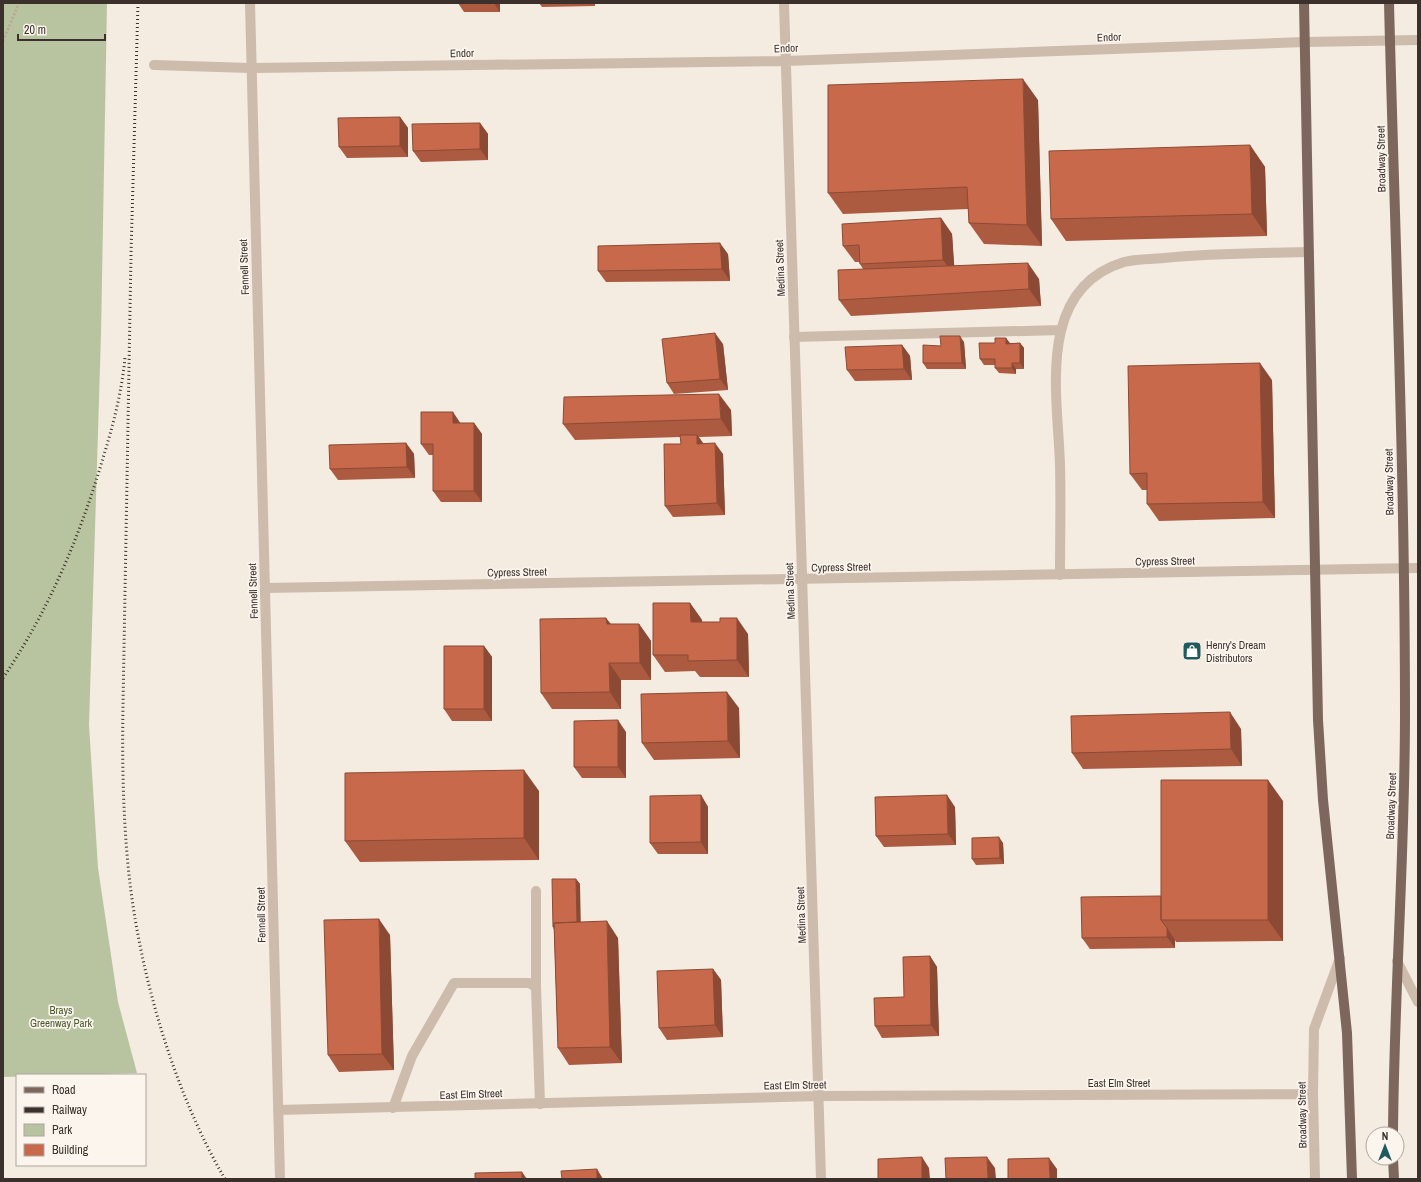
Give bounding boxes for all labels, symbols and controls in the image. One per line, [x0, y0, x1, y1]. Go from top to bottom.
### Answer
scale bar [18, 16, 105, 42]
text: 20 m [24, 22, 46, 38]
street label: Endor [1097, 30, 1121, 44]
street label: Endor [774, 41, 798, 55]
street label: Endor [450, 46, 474, 60]
street label: Broadway Street [1373, 125, 1389, 192]
street label: Fennell Street [236, 238, 252, 295]
street label: Medina Street [772, 239, 788, 297]
street label: Broadway Street [1381, 448, 1397, 515]
street label: Cypress Street [1135, 553, 1195, 569]
street label: Cypress Street [811, 559, 871, 575]
street label: Fennell Street [245, 562, 261, 619]
street label: Medina Street [782, 562, 798, 620]
street label: Cypress Street [487, 564, 547, 580]
place label: Henry's Dream Distributors [1206, 638, 1266, 665]
shop icon: Henry's Dream Distributors [1181, 640, 1203, 662]
street label: Broadway Street [1383, 772, 1399, 840]
street label: Medina Street [793, 886, 809, 944]
street label: Fennell Street [254, 887, 268, 943]
park label: Brays Greenway Park [30, 1003, 93, 1030]
legend [16, 1074, 146, 1166]
street label: East Elm Street [1088, 1076, 1151, 1090]
street label: East Elm Street [764, 1077, 827, 1093]
street label: Broadway Street [1294, 1081, 1310, 1148]
text: Road [52, 1082, 76, 1098]
street label: East Elm Street [439, 1086, 503, 1102]
text: Railway [52, 1102, 87, 1118]
text: Park [52, 1122, 72, 1138]
north arrow [1365, 1126, 1405, 1166]
text: N [1382, 1129, 1388, 1143]
text: Building [52, 1142, 89, 1158]

